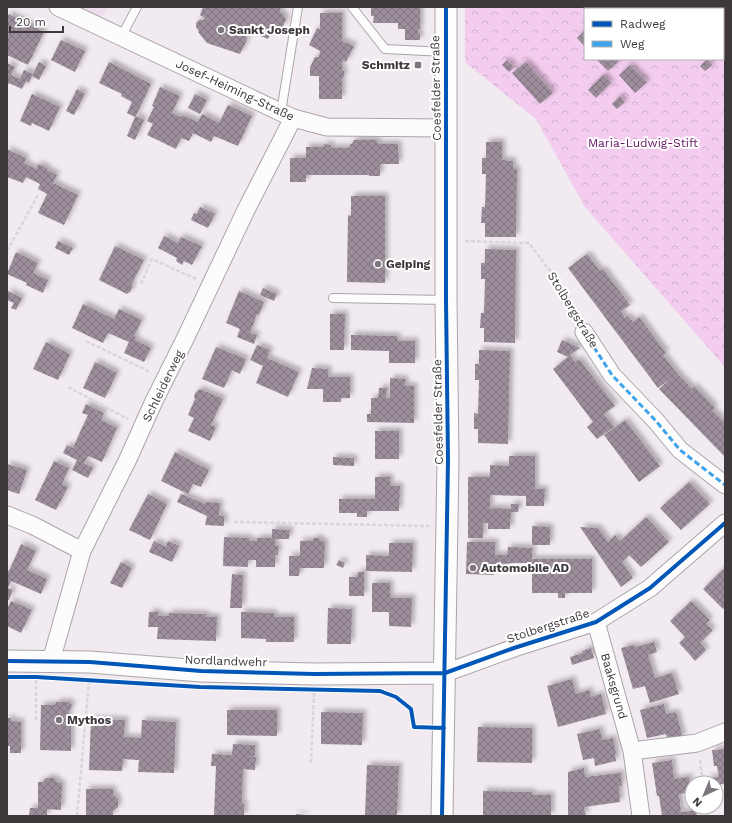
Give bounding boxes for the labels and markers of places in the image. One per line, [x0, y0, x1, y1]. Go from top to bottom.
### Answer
place label: Sankt Joseph [229, 23, 310, 37]
marker: Sankt Joseph [216, 25, 226, 35]
place label: Schmitz [362, 58, 410, 72]
marker: Schmitz [413, 60, 423, 70]
place label: Geiping [386, 257, 431, 271]
marker: Geiping [373, 259, 383, 269]
place label: Automobile AD [481, 561, 570, 575]
marker: Automobile AD [468, 563, 478, 573]
place label: Mythos [67, 713, 112, 727]
marker: Mythos [54, 715, 64, 725]

